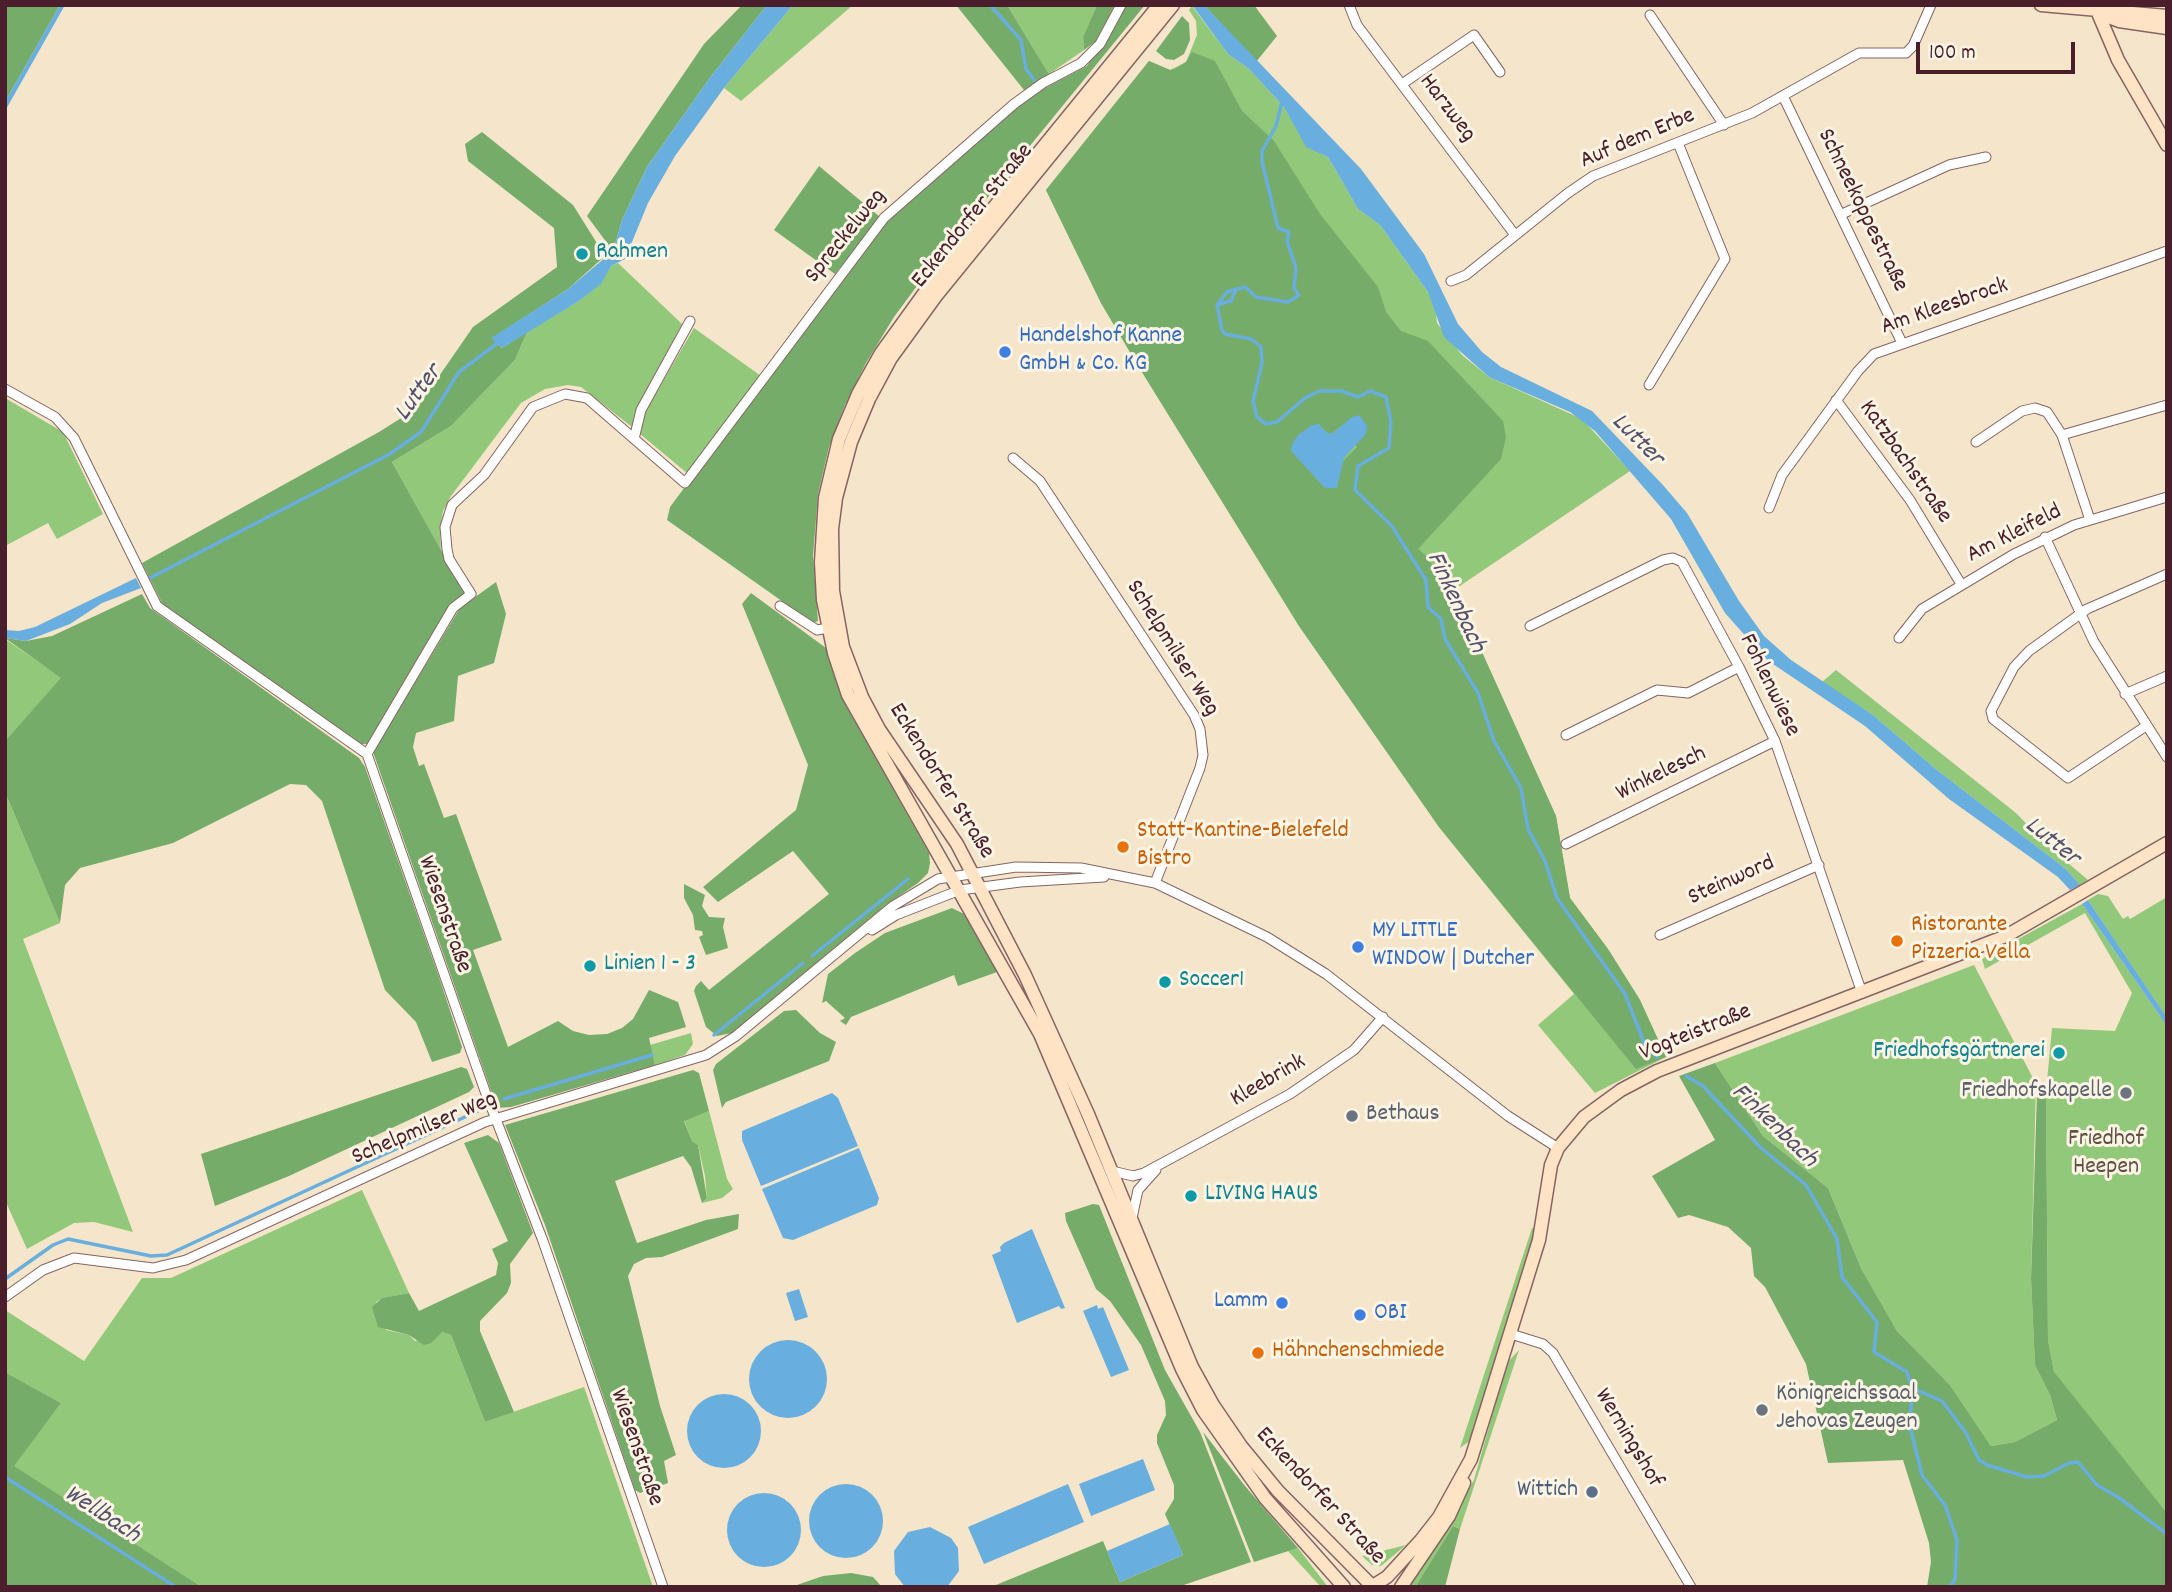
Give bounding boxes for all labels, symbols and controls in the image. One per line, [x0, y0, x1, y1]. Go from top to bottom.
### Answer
scale bar [1920, 28, 2079, 72]
text: 100 m [1929, 39, 1976, 69]
street label: Harzweg [1411, 69, 1481, 149]
street label: Auf dem Erbe [1576, 103, 1700, 177]
street label: Schneekoppestraße [1809, 125, 1913, 297]
street label: Eckendorfer Straße [907, 139, 1041, 295]
street label: Spreckelweg [800, 184, 894, 290]
place label: Rahmen [596, 240, 668, 268]
marker: Rahmen [574, 246, 590, 262]
street label: Am Kleesbrock [1878, 273, 2012, 343]
place label: Handelshof Kanne GmbH & Co. KG [1019, 324, 1182, 380]
marker: Handelshof Kanne GmbH & Co. KG [997, 344, 1013, 360]
water label: Lutter [389, 360, 451, 428]
street label: Katzbachstraße [1851, 396, 1957, 530]
water label: Lutter [1603, 408, 1669, 474]
street label: Am Kleifeld [1963, 499, 2067, 571]
water label: Finkenbach [1417, 547, 1491, 659]
street label: Schelpmilser Weg [1118, 576, 1224, 722]
street label: Fohlenwiese [1731, 630, 1805, 742]
street label: Eckendorfer Straße [881, 699, 999, 865]
street label: Winkelesch [1612, 741, 1712, 809]
water label: Lutter [2017, 811, 2085, 875]
place label: Statt-Kantine-Bielefeld Bistro [1137, 819, 1349, 875]
marker: Statt-Kantine-Bielefeld Bistro [1115, 839, 1131, 855]
street label: Steinword [1684, 850, 1780, 914]
street label: Wiesenstraße [410, 853, 476, 977]
place label: Ristorante Pizzeria Vella [1911, 913, 2030, 969]
place label: MY LITTLE WINDOW | Dutcher [1372, 919, 1534, 975]
marker: Ristorante Pizzeria Vella [1889, 933, 1905, 949]
marker: MY LITTLE WINDOW | Dutcher [1350, 939, 1366, 955]
place label: Linien 1 - 3 [604, 952, 696, 980]
marker: Linien 1 - 3 [582, 958, 598, 974]
place label: Soccer1 [1179, 968, 1244, 996]
marker: Soccer1 [1157, 974, 1173, 990]
street label: Vogteistraße [1636, 999, 1756, 1069]
place label: Friedhofsgärtnerei [1873, 1039, 2045, 1067]
marker: Friedhofsgärtnerei [2051, 1045, 2067, 1061]
street label: Kleebrink [1226, 1049, 1312, 1115]
water label: Finkenbach [1723, 1078, 1823, 1176]
place label: Friedhofskapelle [1961, 1079, 2112, 1107]
marker: Friedhofskapelle [2118, 1085, 2134, 1101]
street label: Schelpmilser Weg [348, 1086, 502, 1174]
place label: Bethaus [1366, 1102, 1439, 1130]
marker: Bethaus [1344, 1108, 1360, 1124]
park label: Friedhof Heepen [2068, 1127, 2144, 1183]
place label: LIVING HAUS [1205, 1182, 1318, 1210]
marker: LIVING HAUS [1183, 1188, 1199, 1204]
place label: Lamm [1214, 1289, 1268, 1317]
marker: Lamm [1274, 1295, 1290, 1311]
place label: OBI [1374, 1301, 1407, 1329]
marker: OBI [1352, 1307, 1368, 1323]
place label: Hähnchenschmiede [1272, 1339, 1445, 1367]
marker: Hähnchenschmiede [1250, 1345, 1266, 1361]
place label: Königreichssaal Jehovas Zeugen [1776, 1382, 1917, 1438]
street label: Werningshof [1586, 1384, 1668, 1494]
street label: Wiesenstraße [602, 1386, 668, 1510]
marker: Königreichssaal Jehovas Zeugen [1754, 1402, 1770, 1418]
street label: Eckendorfer Straße [1248, 1422, 1390, 1572]
place label: Wittich [1517, 1478, 1578, 1506]
water label: Wellbach [57, 1480, 145, 1552]
marker: Wittich [1584, 1484, 1600, 1500]

